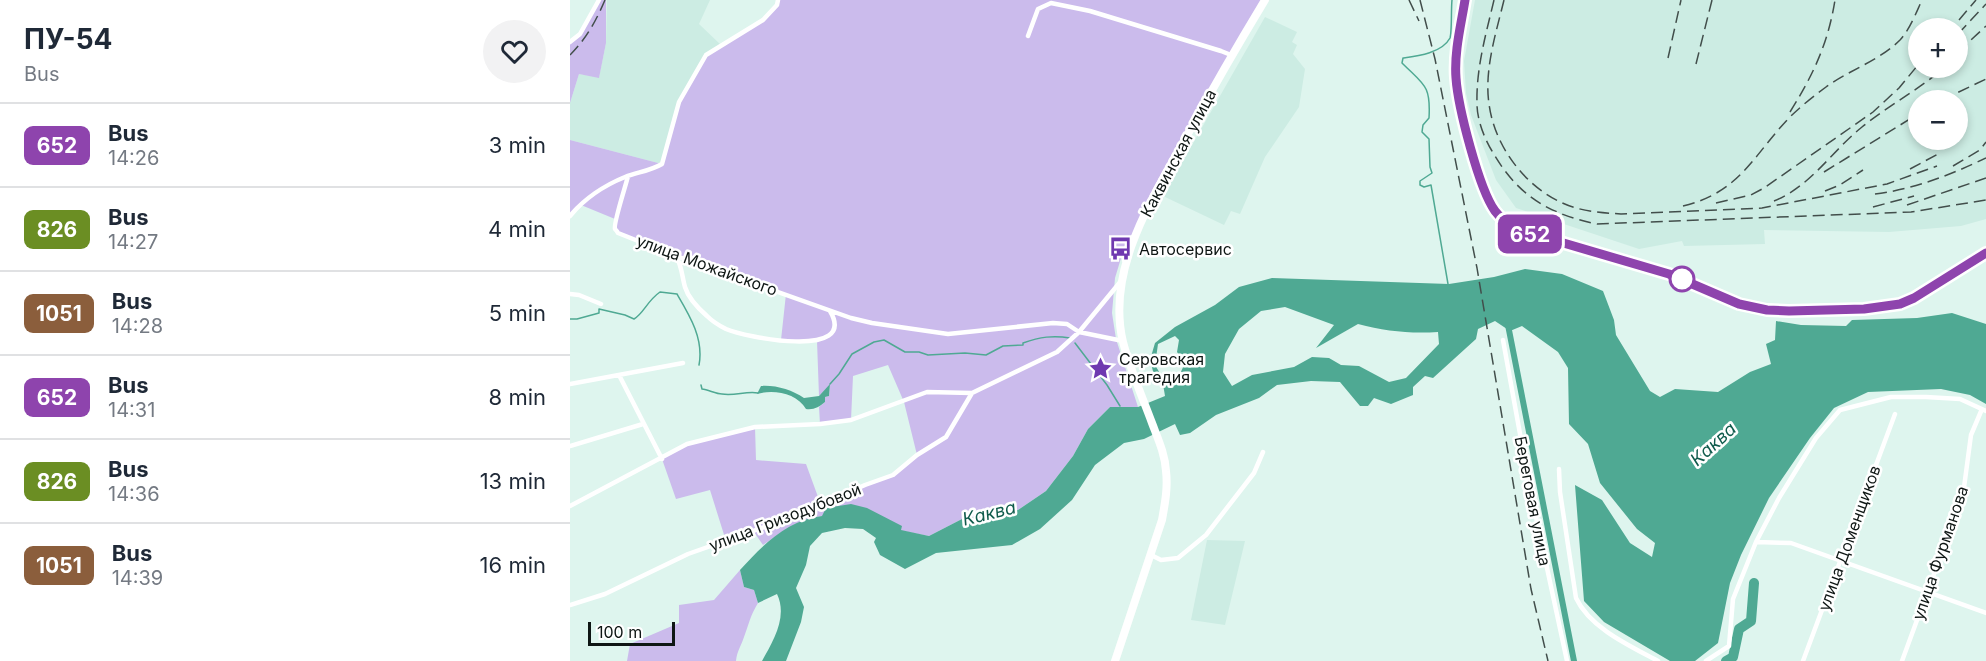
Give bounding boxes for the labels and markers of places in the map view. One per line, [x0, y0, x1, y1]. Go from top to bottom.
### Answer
bus stop icon: Автосервис [1108, 236, 1134, 262]
place label: Автосервис [1139, 239, 1232, 259]
unlabelled marker [1669, 266, 1695, 292]
place label: Серовская трагедия [1119, 349, 1204, 387]
place icon: Серовская трагедия [1088, 355, 1114, 381]

